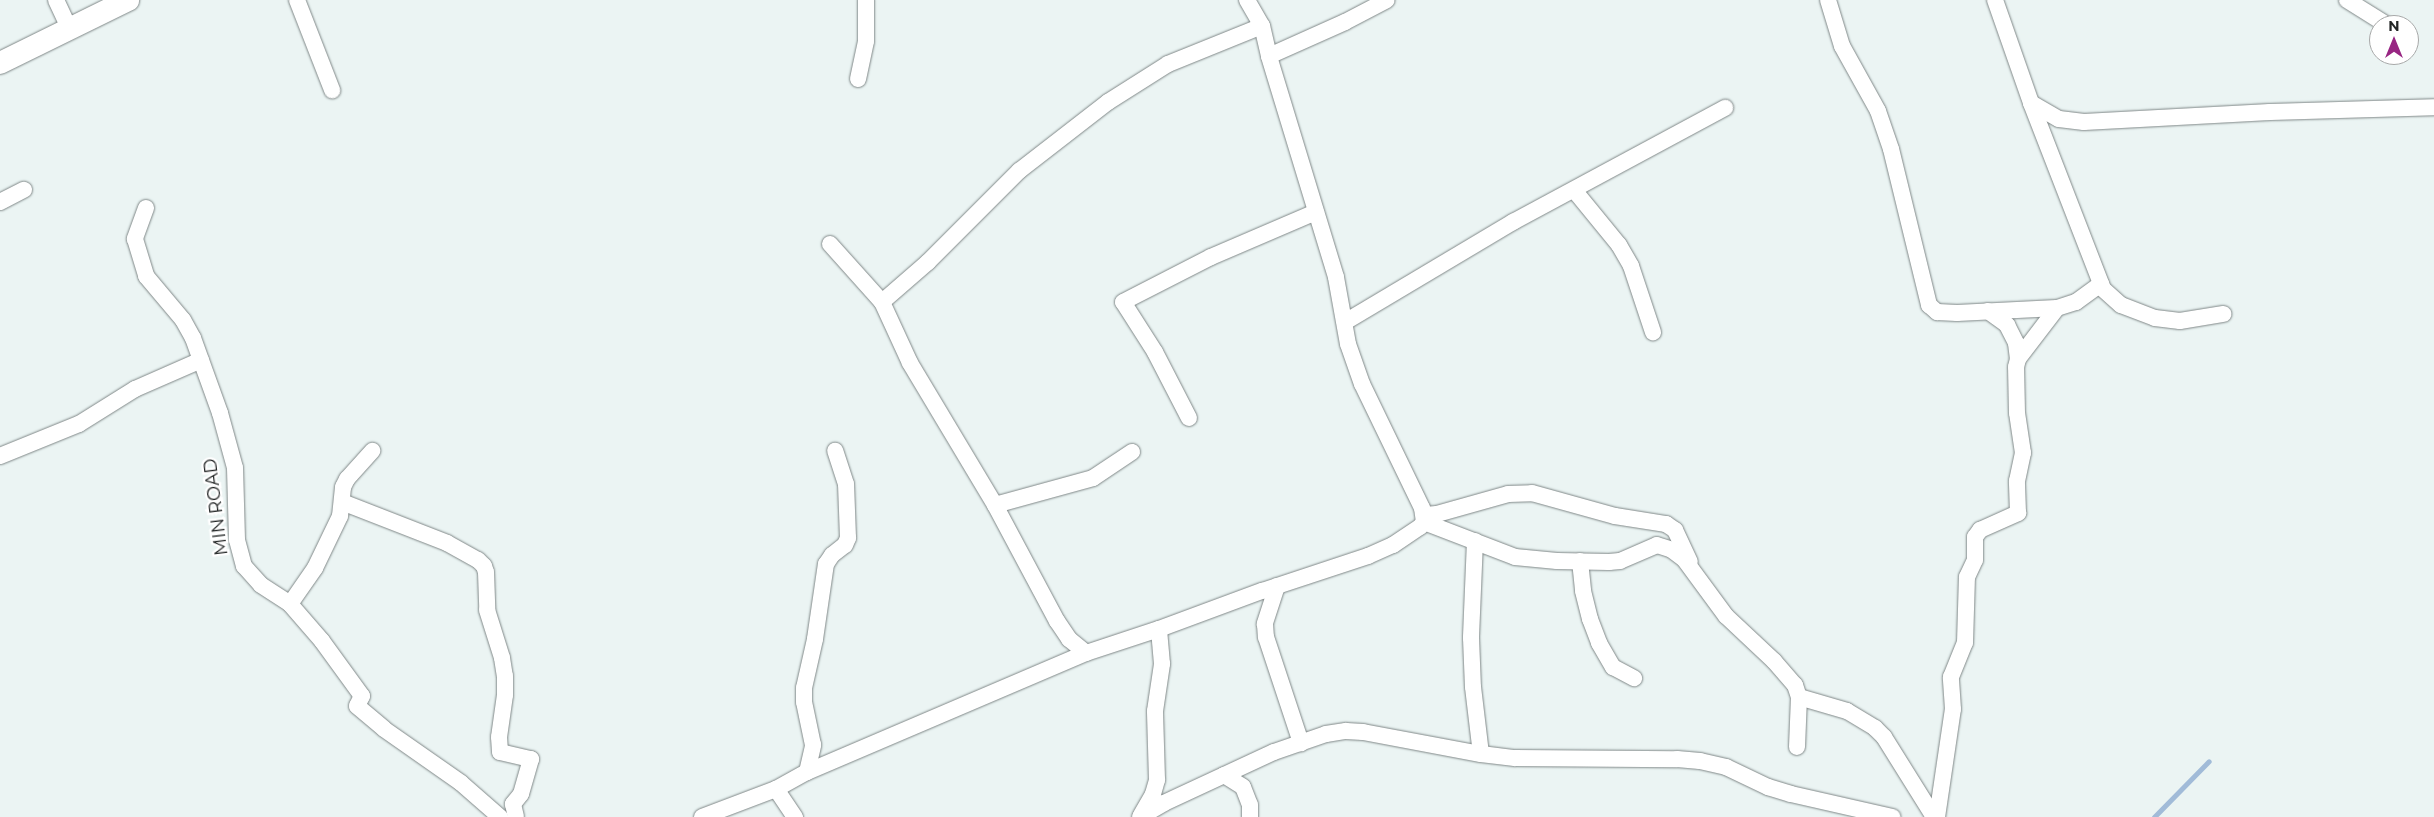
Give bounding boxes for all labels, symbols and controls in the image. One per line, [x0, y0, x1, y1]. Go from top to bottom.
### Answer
north arrow [2369, 15, 2419, 65]
text: N [2388, 17, 2400, 35]
street label: MIN ROAD [199, 457, 233, 557]

